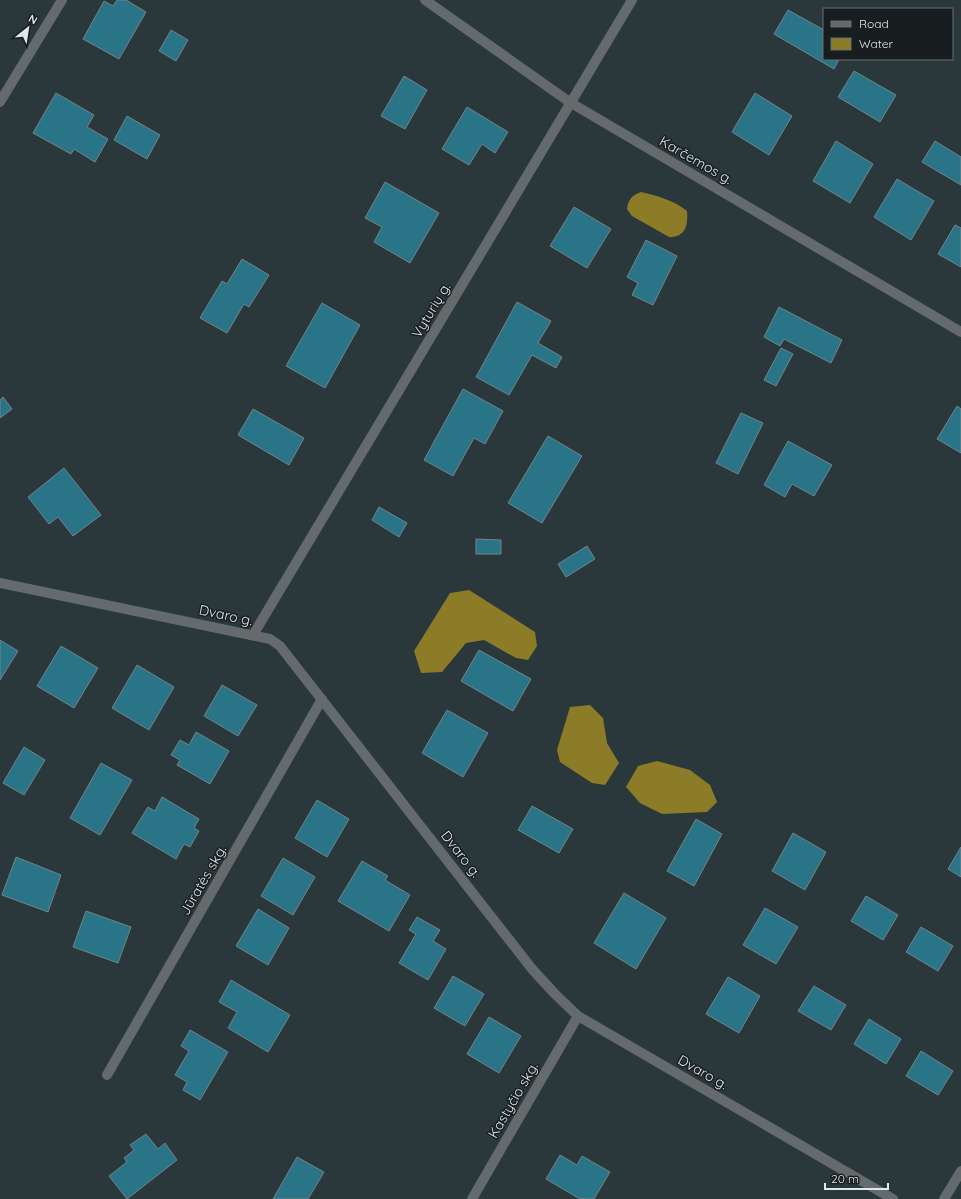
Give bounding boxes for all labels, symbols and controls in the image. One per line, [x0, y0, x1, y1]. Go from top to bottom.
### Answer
north arrow [8, 8, 48, 48]
legend [823, 8, 953, 60]
text: N [26, 11, 40, 27]
text: Road [859, 16, 889, 31]
text: Water [859, 36, 894, 51]
street label: Karčemos g. [656, 132, 736, 188]
street label: Vyturių g. [407, 279, 455, 341]
street label: Dvaro g. [197, 601, 255, 629]
street label: Dvaro g. [437, 827, 485, 881]
street label: Jūratės skg. [176, 842, 230, 918]
street label: Dvaro g. [675, 1051, 731, 1093]
street label: Kastyčio skg. [484, 1059, 542, 1141]
scale bar [825, 1165, 888, 1191]
text: 20 m [831, 1171, 859, 1186]

